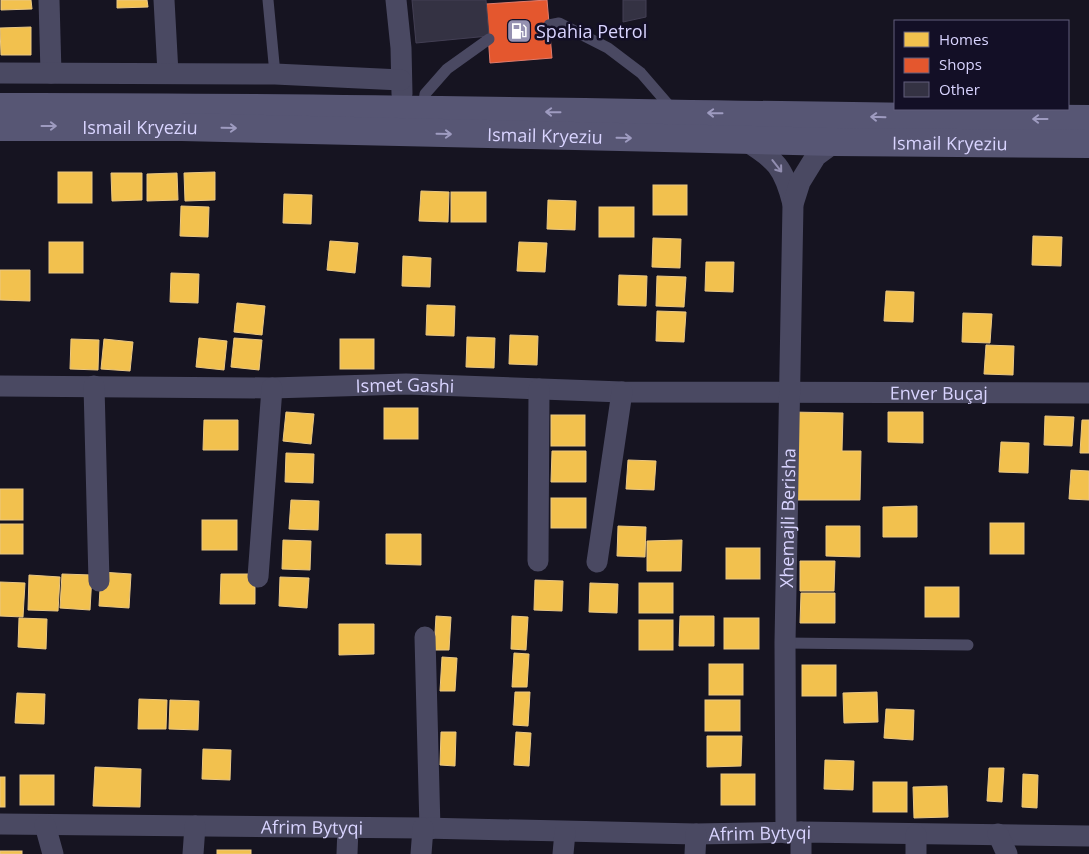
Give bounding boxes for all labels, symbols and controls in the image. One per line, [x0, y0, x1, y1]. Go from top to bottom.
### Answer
fuel station icon: Spahia Petrol [506, 18, 532, 44]
place label: Spahia Petrol [536, 19, 647, 43]
legend [894, 20, 1069, 110]
text: Homes [939, 29, 989, 49]
text: Shops [939, 54, 982, 74]
text: Other [939, 79, 980, 99]
one-way arrow [545, 107, 561, 116]
one-way arrow [708, 109, 724, 118]
one-way arrow [870, 112, 886, 122]
one-way arrow [1033, 114, 1049, 124]
street label: Ismail Kryeziu [82, 115, 198, 139]
one-way arrow [40, 121, 56, 131]
street label: Ismail Kryeziu [487, 122, 603, 149]
one-way arrow [220, 124, 236, 133]
one-way arrow [435, 129, 451, 139]
street label: Ismail Kryeziu [892, 130, 1008, 155]
one-way arrow [615, 133, 631, 143]
one-way arrow [771, 159, 782, 172]
street label: Ismet Gashi [355, 372, 455, 398]
street label: Enver Buçaj [890, 381, 988, 405]
street label: Xhemajli Berisha [774, 448, 801, 588]
street label: Afrim Bytyqi [261, 814, 363, 839]
street label: Afrim Bytyqi [708, 820, 811, 846]

